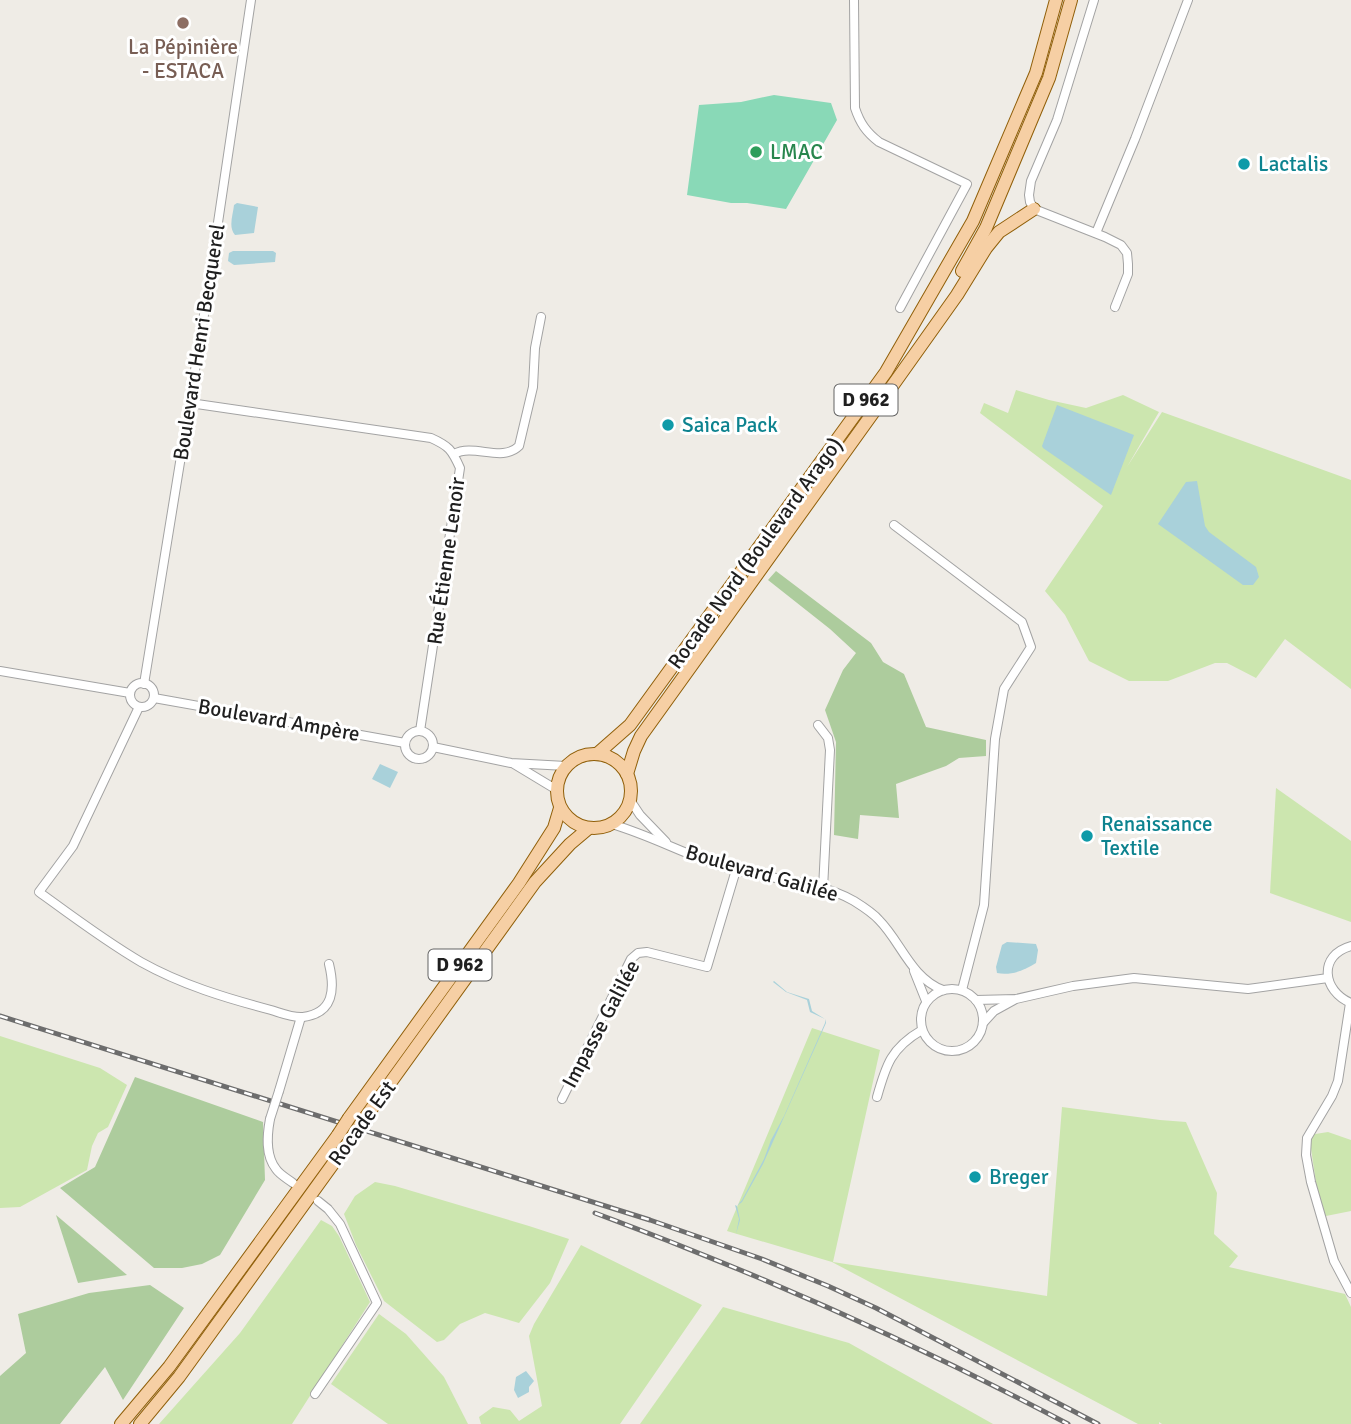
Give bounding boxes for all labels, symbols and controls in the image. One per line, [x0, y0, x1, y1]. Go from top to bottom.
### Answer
marker: La Pépinière - ESTACA [175, 15, 191, 31]
place label: La Pépinière - ESTACA [128, 34, 238, 84]
place label: LMAC [770, 139, 823, 165]
marker: LMAC [748, 144, 764, 160]
place label: Lactalis [1258, 151, 1328, 177]
marker: Lactalis [1236, 156, 1252, 172]
street label: Boulevard Henri Becquerel [167, 222, 231, 462]
road number: D 962 [834, 384, 898, 416]
place label: Saica Pack [682, 412, 778, 438]
marker: Saica Pack [660, 417, 676, 433]
street label: Rocade Nord (Boulevard Arago) [662, 432, 848, 674]
street label: Rue Étienne Lenoir [421, 475, 471, 646]
street label: Boulevard Ampère [196, 693, 362, 747]
place label: Renaissance Textile [1101, 811, 1212, 861]
marker: Renaissance Textile [1079, 828, 1095, 844]
street label: Boulevard Galilée [683, 839, 841, 907]
road number: D 962 [428, 950, 491, 981]
street label: Impasse Galilée [556, 956, 646, 1092]
street label: Rocade Est [323, 1076, 401, 1170]
place label: Breger [989, 1164, 1049, 1190]
marker: Breger [967, 1169, 983, 1185]

